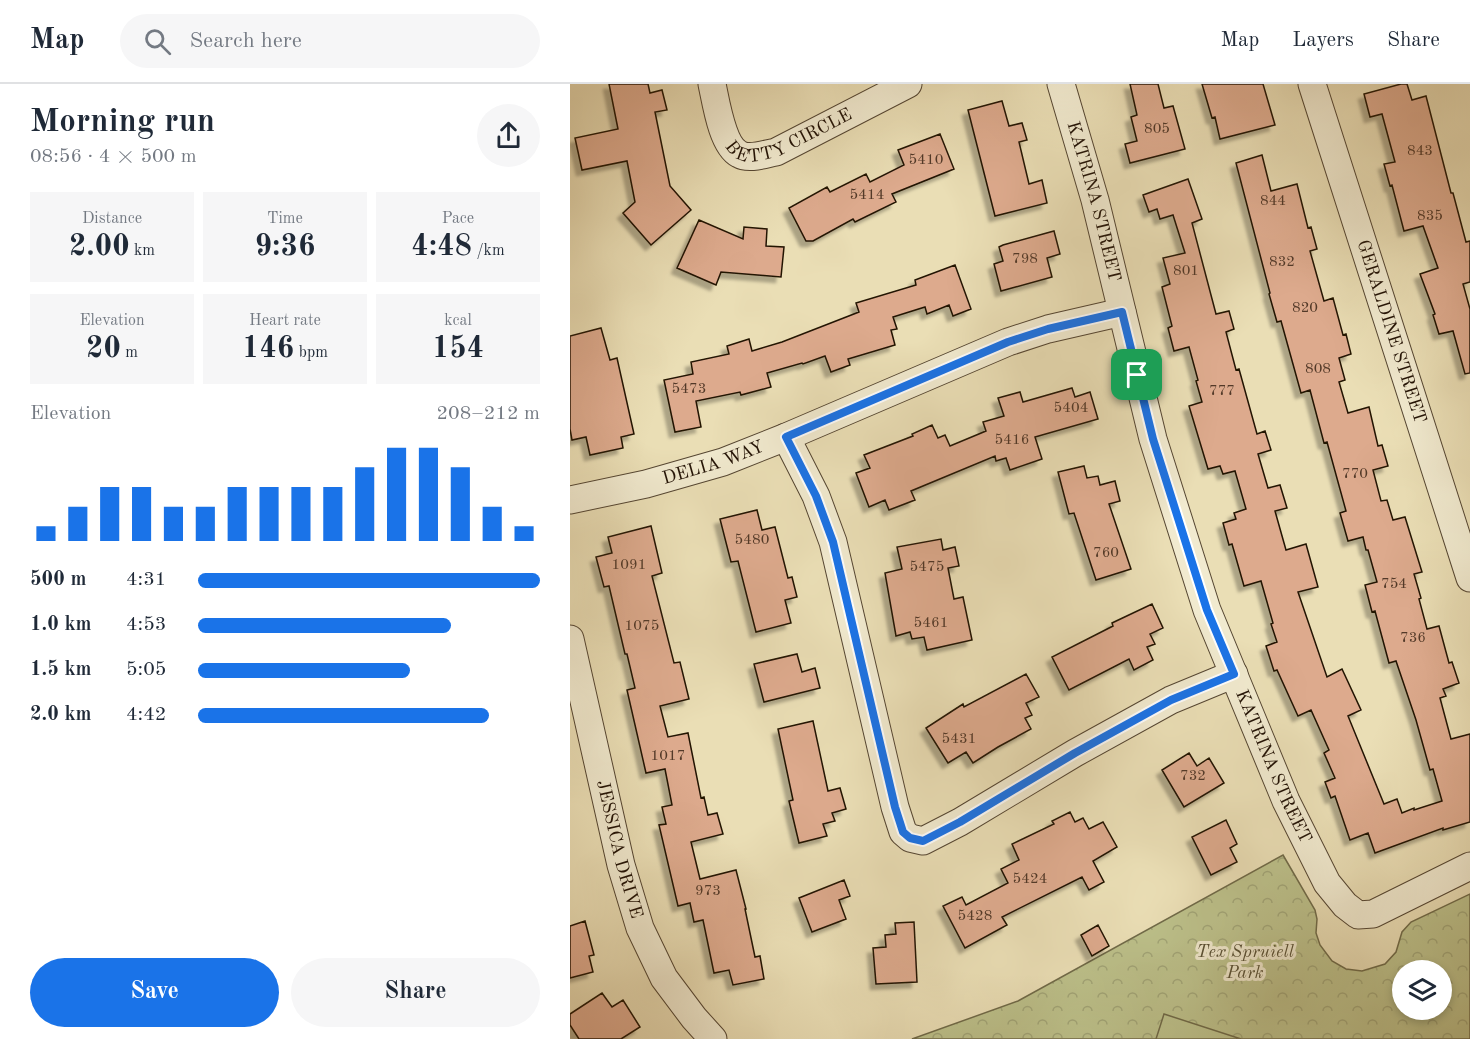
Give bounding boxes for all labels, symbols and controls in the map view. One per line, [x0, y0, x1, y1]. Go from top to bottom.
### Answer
search box [120, 14, 540, 68]
icon: search [141, 25, 174, 58]
text: Map [30, 27, 84, 55]
text: Search here [189, 30, 302, 52]
text: Map [1220, 30, 1259, 51]
text: Layers [1292, 30, 1354, 51]
text: Share [1387, 30, 1440, 51]
button: share [477, 104, 540, 167]
street label: BETTY CIRCLE [721, 105, 855, 166]
text: Morning run [30, 106, 215, 139]
street label: KATRINA STREET [1063, 119, 1124, 284]
house number: 805 [1144, 122, 1170, 137]
house number: 843 [1407, 144, 1433, 159]
text: 08:56 · 4 × 500 m [30, 147, 197, 167]
house number: 5410 [909, 153, 943, 168]
house number: 5414 [850, 188, 884, 203]
house number: 844 [1260, 194, 1286, 209]
house number: 835 [1417, 209, 1443, 224]
text: Distance [82, 211, 142, 227]
text: Time [267, 211, 303, 227]
text: Pace [442, 211, 474, 227]
text: 2.00 [69, 232, 130, 262]
text: 9:36 [255, 232, 315, 262]
text: 4:48 [411, 232, 472, 262]
street label: GERALDINE STREET [1354, 238, 1429, 425]
text: km [130, 243, 155, 259]
text: /km [472, 243, 505, 259]
house number: 798 [1012, 252, 1038, 267]
house number: 832 [1269, 255, 1295, 270]
house number: 801 [1173, 264, 1199, 279]
house number: 820 [1292, 301, 1318, 316]
text: Elevation [79, 313, 145, 329]
text: Heart rate [249, 313, 321, 329]
text: kcal [444, 313, 472, 329]
text: 20 [86, 334, 121, 364]
text: 146 [242, 334, 294, 364]
text: 154 [432, 334, 484, 364]
text: m [121, 345, 138, 361]
text: bpm [294, 345, 328, 361]
pin [1111, 349, 1162, 400]
icon: arrive [1120, 358, 1153, 391]
house number: 808 [1305, 362, 1331, 377]
house number: 5473 [672, 382, 706, 397]
house number: 777 [1209, 384, 1235, 399]
house number: 5404 [1054, 401, 1088, 416]
text: Elevation [30, 404, 111, 424]
text: 208–212 m [437, 404, 540, 424]
house number: 5416 [995, 433, 1029, 448]
street label: DELIA WAY [660, 438, 766, 488]
house number: 770 [1342, 467, 1368, 482]
house number: 5480 [735, 533, 769, 548]
house number: 760 [1093, 546, 1119, 561]
house number: 1091 [612, 558, 646, 573]
house number: 5475 [910, 560, 944, 575]
text: 500 m [30, 570, 86, 590]
text: 4:31 [126, 570, 166, 590]
house number: 754 [1381, 577, 1407, 592]
text: 1.0 km [30, 615, 92, 635]
text: 4:53 [126, 615, 166, 635]
house number: 5461 [914, 616, 948, 631]
house number: 1075 [625, 619, 659, 634]
house number: 736 [1400, 631, 1426, 646]
text: 1.5 km [30, 660, 92, 680]
text: 5:05 [126, 660, 166, 680]
street label: KATRINA STREET [1232, 687, 1315, 846]
text: 2.0 km [30, 705, 92, 725]
text: 4:42 [126, 705, 166, 725]
house number: 5431 [942, 732, 976, 747]
house number: 1017 [651, 749, 685, 764]
house number: 732 [1180, 769, 1206, 784]
street label: JESSICA DRIVE [593, 779, 646, 921]
house number: 5424 [1013, 872, 1047, 887]
house number: 973 [695, 884, 721, 899]
house number: 5428 [958, 909, 992, 924]
park label: Tex Spruiell Park [1196, 943, 1295, 982]
button: Save [30, 958, 279, 1027]
button: Share [291, 958, 540, 1027]
map controls [1392, 960, 1452, 1020]
button: layers [1392, 960, 1452, 1020]

